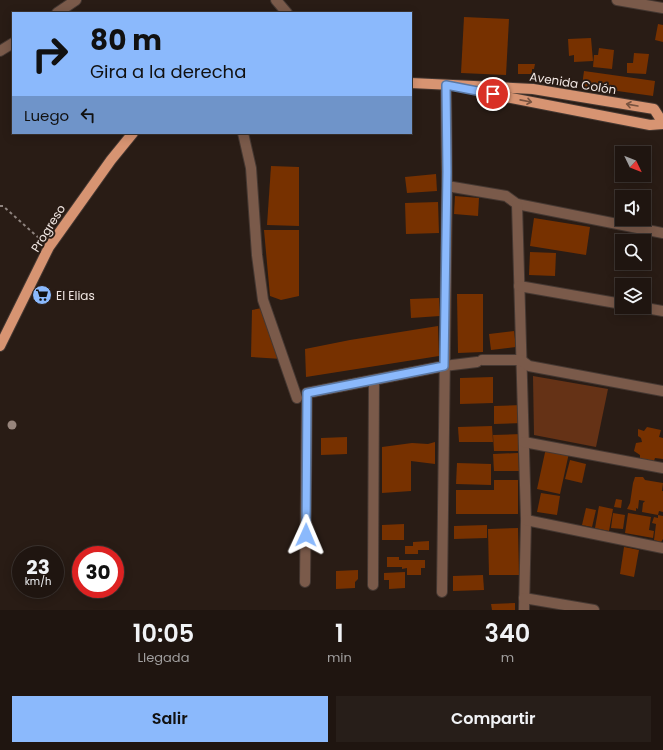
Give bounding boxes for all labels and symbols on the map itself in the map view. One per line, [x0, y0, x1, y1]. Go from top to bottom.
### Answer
street label: Avenida Colón [528, 68, 618, 98]
pin [476, 77, 510, 111]
one-way arrow [519, 97, 532, 105]
one-way arrow [626, 101, 639, 109]
north arrow [615, 146, 651, 182]
street label: Progreso [27, 201, 69, 255]
supermarket icon: El Elias [31, 284, 53, 306]
place label: El Elias [56, 287, 95, 304]
position arrow [285, 514, 327, 556]
speed limit sign: 30 [72, 546, 124, 598]

